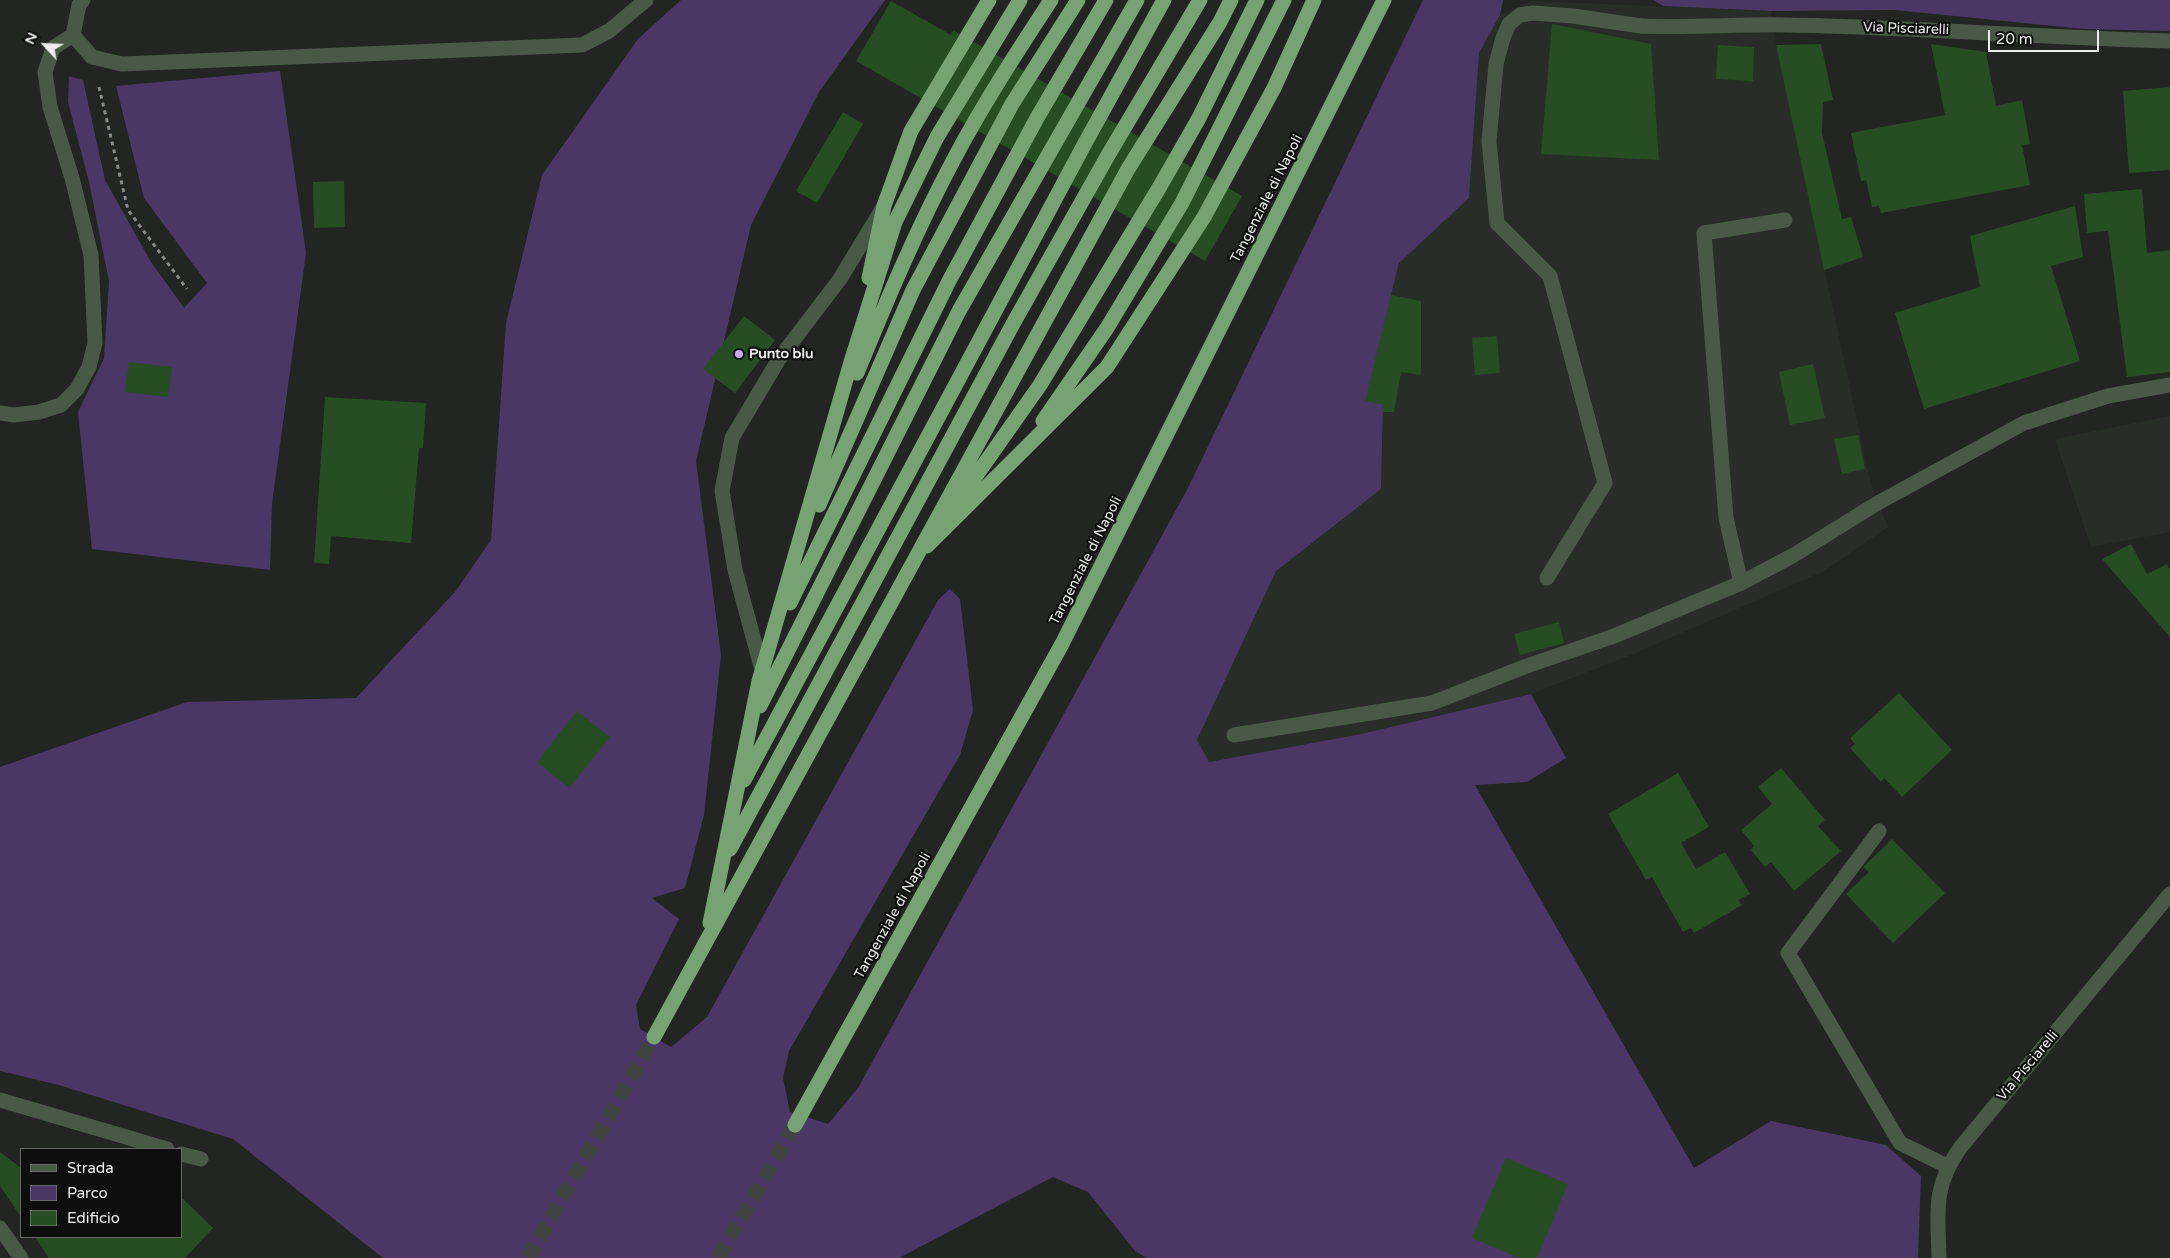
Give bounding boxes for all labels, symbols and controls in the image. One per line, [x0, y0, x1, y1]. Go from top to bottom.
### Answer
street label: Via Pisciarelli [1863, 19, 1949, 39]
north arrow [20, 20, 70, 70]
scale bar [1990, 20, 2101, 52]
text: N [21, 30, 41, 47]
text: 20 m [1996, 30, 2033, 48]
street label: Tangenziale di Napoli [1227, 132, 1307, 266]
place label: Punto blu [749, 346, 813, 362]
marker: Punto blu [733, 348, 745, 360]
street label: Tangenziale di Napoli [1046, 494, 1126, 628]
street label: Tangenziale di Napoli [851, 850, 935, 982]
street label: Via Pisciarelli [1994, 1027, 2062, 1105]
legend [20, 1148, 182, 1238]
text: Strada [67, 1159, 114, 1177]
text: Parco [67, 1184, 108, 1202]
text: Edificio [67, 1209, 120, 1227]

